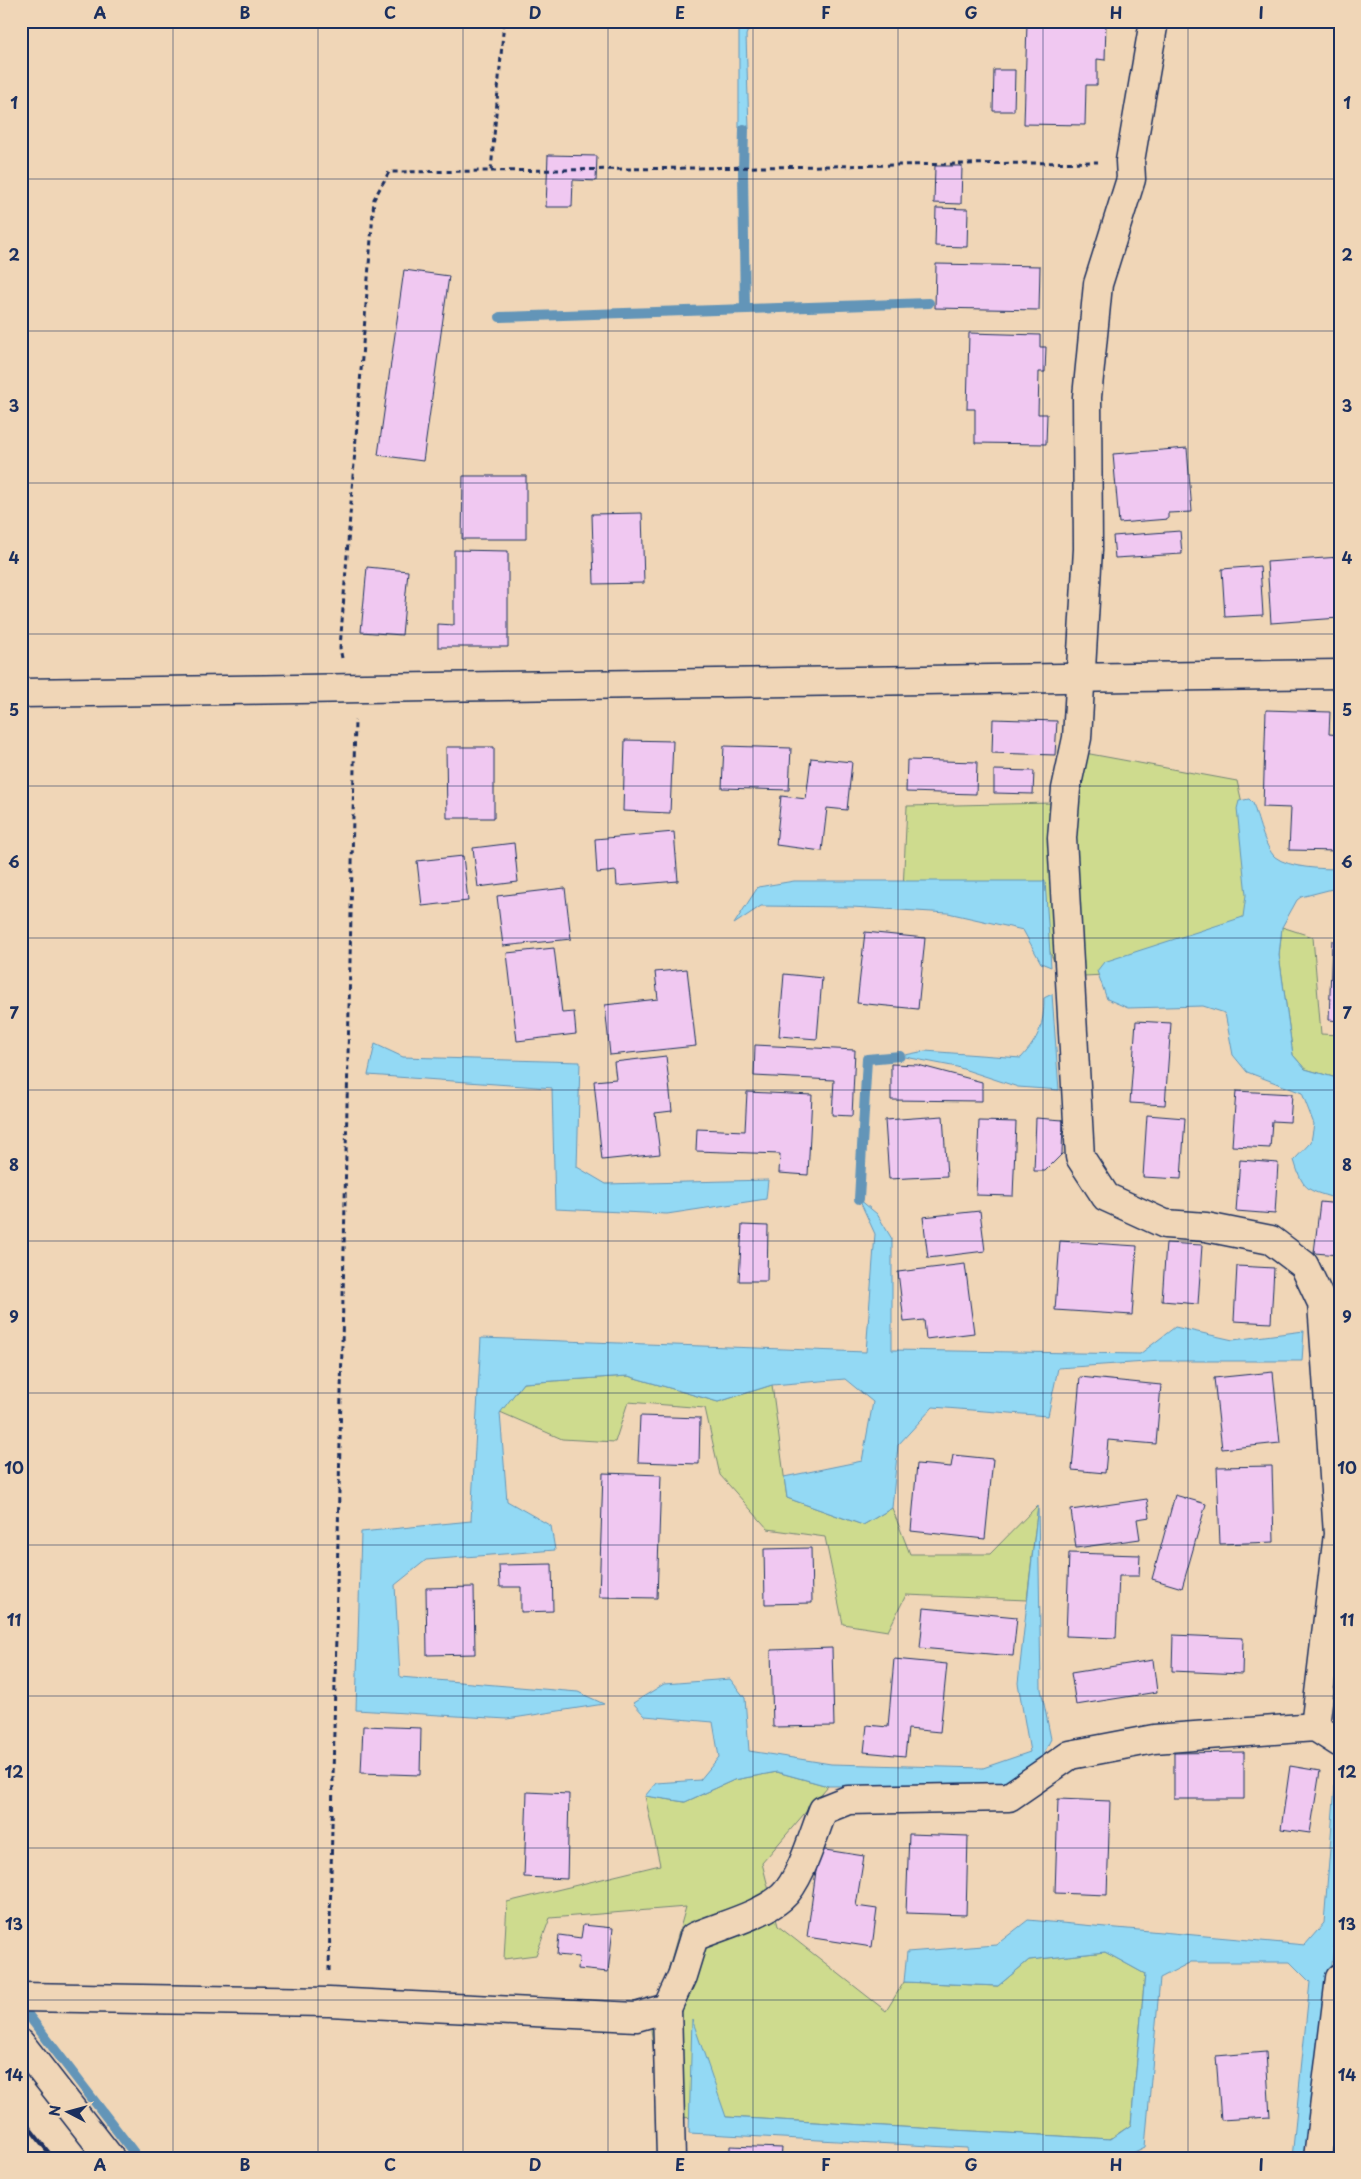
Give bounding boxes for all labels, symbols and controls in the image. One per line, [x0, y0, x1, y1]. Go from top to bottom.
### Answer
text: A [94, 0, 107, 24]
text: B [240, 0, 251, 24]
text: C [384, 0, 396, 24]
text: D [529, 0, 541, 24]
text: E [675, 0, 685, 24]
text: F [821, 0, 831, 24]
text: G [964, 0, 978, 24]
text: H [1110, 0, 1122, 24]
text: I [1258, 0, 1264, 24]
text: 1 [10, 90, 18, 114]
text: 1 [1343, 90, 1351, 114]
text: 2 [8, 242, 20, 266]
text: 2 [1341, 242, 1353, 266]
text: 3 [9, 393, 19, 417]
text: 3 [1342, 393, 1352, 417]
text: 4 [9, 545, 20, 569]
text: 4 [1342, 545, 1353, 569]
text: 5 [9, 697, 19, 721]
text: 5 [1342, 697, 1352, 721]
text: 6 [8, 849, 20, 873]
text: 6 [1341, 849, 1353, 873]
text: 7 [9, 1000, 19, 1024]
text: 7 [1342, 1000, 1352, 1024]
text: 8 [9, 1152, 19, 1176]
text: 8 [1342, 1152, 1352, 1176]
text: 9 [9, 1304, 19, 1328]
text: 9 [1342, 1304, 1352, 1328]
text: 10 [4, 1455, 24, 1479]
text: 10 [1337, 1455, 1357, 1479]
text: 11 [7, 1607, 21, 1631]
text: 11 [1340, 1607, 1354, 1631]
text: 12 [5, 1759, 23, 1783]
text: 12 [1338, 1759, 1356, 1783]
text: 13 [5, 1911, 23, 1935]
text: 13 [1338, 1911, 1356, 1935]
text: 14 [5, 2062, 23, 2086]
text: 14 [1338, 2062, 1356, 2086]
north arrow [42, 2086, 92, 2136]
text: N [44, 2104, 66, 2117]
text: A [94, 2152, 107, 2176]
text: B [240, 2152, 251, 2176]
text: C [384, 2152, 396, 2176]
text: D [529, 2152, 541, 2176]
text: E [675, 2152, 685, 2176]
text: F [821, 2152, 831, 2176]
text: G [964, 2152, 978, 2176]
text: H [1110, 2152, 1122, 2176]
text: I [1258, 2152, 1264, 2176]

